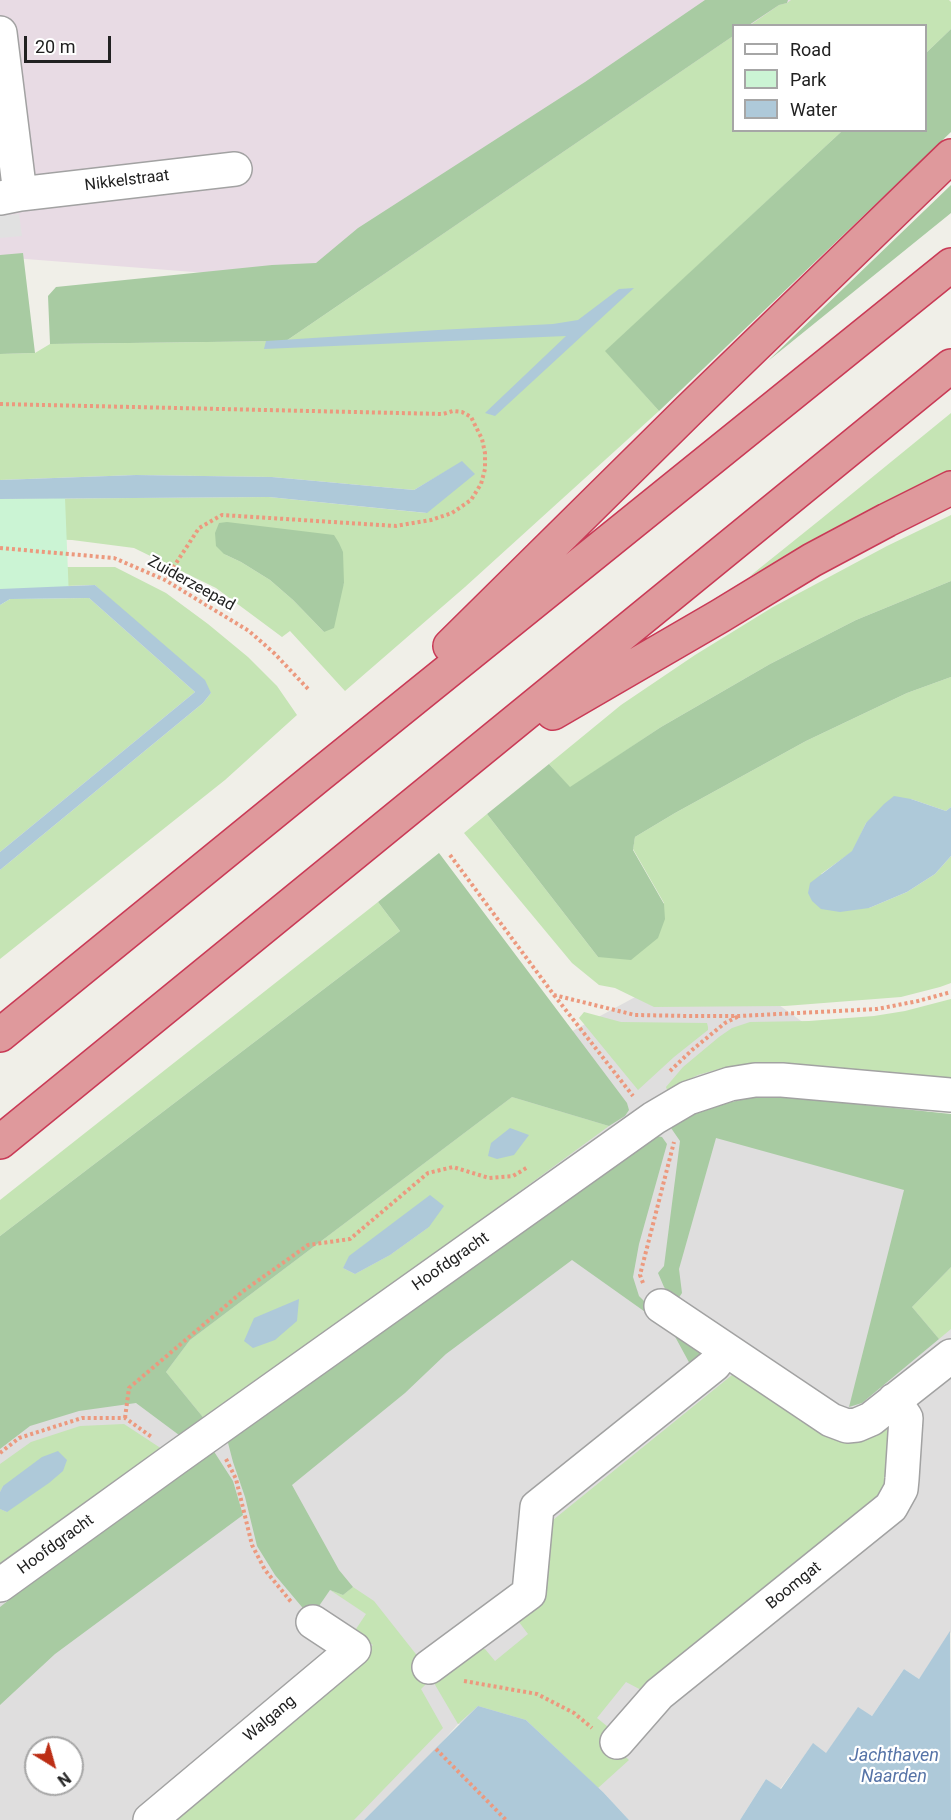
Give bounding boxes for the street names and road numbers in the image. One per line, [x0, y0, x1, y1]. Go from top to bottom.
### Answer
street label: Nikkelstraat [84, 166, 170, 196]
street label: Zuiderzeepad [144, 552, 238, 616]
street label: Hoofdgracht [409, 1229, 493, 1295]
street label: Hoofdgracht [14, 1511, 98, 1579]
street label: Boomgat [763, 1558, 825, 1614]
street label: Walgang [240, 1692, 300, 1746]

